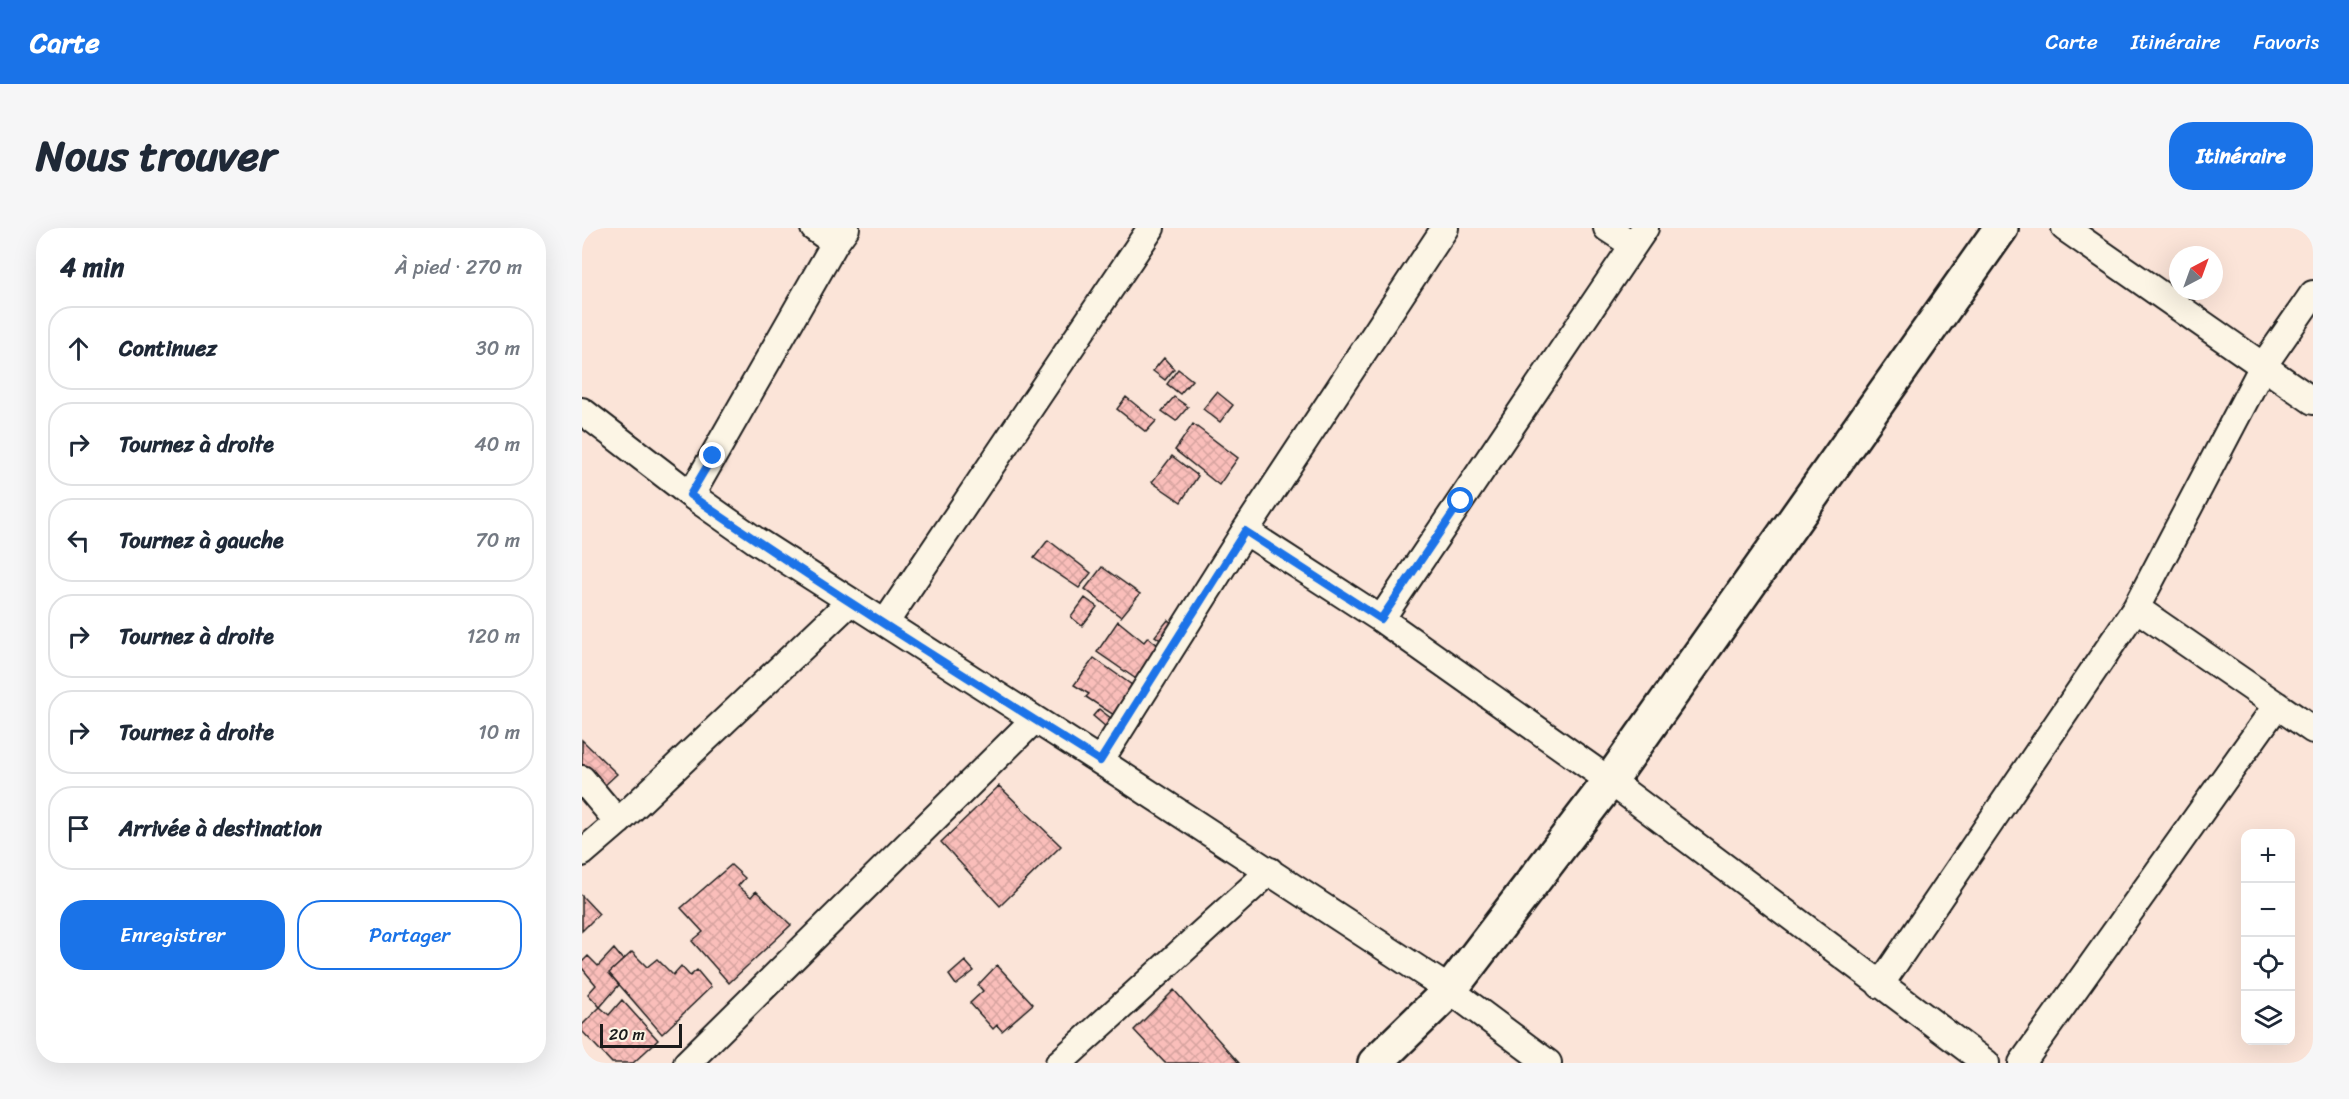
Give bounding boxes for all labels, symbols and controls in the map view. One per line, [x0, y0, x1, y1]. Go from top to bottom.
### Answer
text: Carte [30, 18, 100, 67]
text: Carte [2046, 23, 2098, 61]
text: Itinéraire [2131, 23, 2221, 61]
text: Favoris [2254, 23, 2319, 61]
text: Nous trouver [36, 119, 276, 193]
button: Itinéraire [2169, 122, 2313, 190]
text: 4 min [60, 244, 124, 290]
north arrow [2169, 246, 2223, 300]
text: À pied · 270 m [395, 250, 522, 285]
text: Continuez [119, 329, 217, 368]
text: 30 m [476, 331, 520, 366]
icon: ahead [62, 332, 95, 365]
text: Tournez à droite [119, 425, 274, 464]
text: 40 m [474, 427, 520, 462]
icon: right [62, 428, 95, 461]
route end [699, 442, 725, 468]
route start [1447, 487, 1473, 513]
text: Tournez à gauche [119, 521, 284, 560]
text: 70 m [475, 523, 520, 558]
icon: left [62, 524, 95, 557]
text: Tournez à droite [119, 617, 274, 656]
text: 120 m [467, 619, 520, 654]
icon: right [62, 620, 95, 653]
text: Tournez à droite [119, 713, 274, 752]
text: 10 m [478, 715, 520, 750]
icon: right [62, 716, 95, 749]
text: Arrivée à destination [119, 809, 322, 848]
icon: arrive [62, 812, 95, 845]
map controls [2241, 829, 2295, 1045]
button: + [2241, 829, 2295, 883]
button: − [2241, 883, 2295, 937]
button: Enregistrer [60, 900, 285, 970]
button: Partager [297, 900, 522, 970]
button: locate [2241, 937, 2295, 991]
button: layers [2241, 991, 2295, 1045]
text: 20 m [609, 1020, 645, 1049]
scale bar [600, 1021, 682, 1048]

